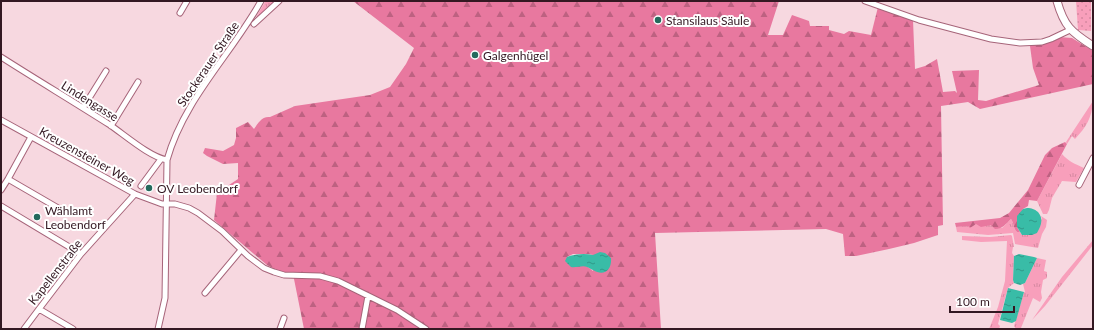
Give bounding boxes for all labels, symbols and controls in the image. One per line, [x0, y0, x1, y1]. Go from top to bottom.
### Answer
place label: Stansilaus Säule [666, 13, 749, 28]
marker: Stansilaus Säule [653, 15, 663, 25]
street label: Stockerauer Straße [174, 18, 242, 110]
place label: Galgenhügel [483, 48, 548, 63]
marker: Galgenhügel [470, 50, 480, 60]
street label: Lindengasse [59, 78, 121, 124]
street label: Kreuzensteiner Weg [37, 124, 137, 188]
place label: OV Leobendorf [157, 181, 239, 196]
marker: OV Leobendorf [144, 183, 154, 193]
place label: Wählamt Leobendorf [45, 203, 107, 232]
marker: Wählamt Leobendorf [32, 212, 42, 222]
street label: Kapellenstraße [25, 236, 85, 308]
scale bar [950, 288, 1014, 314]
text: 100 m [956, 294, 990, 309]

